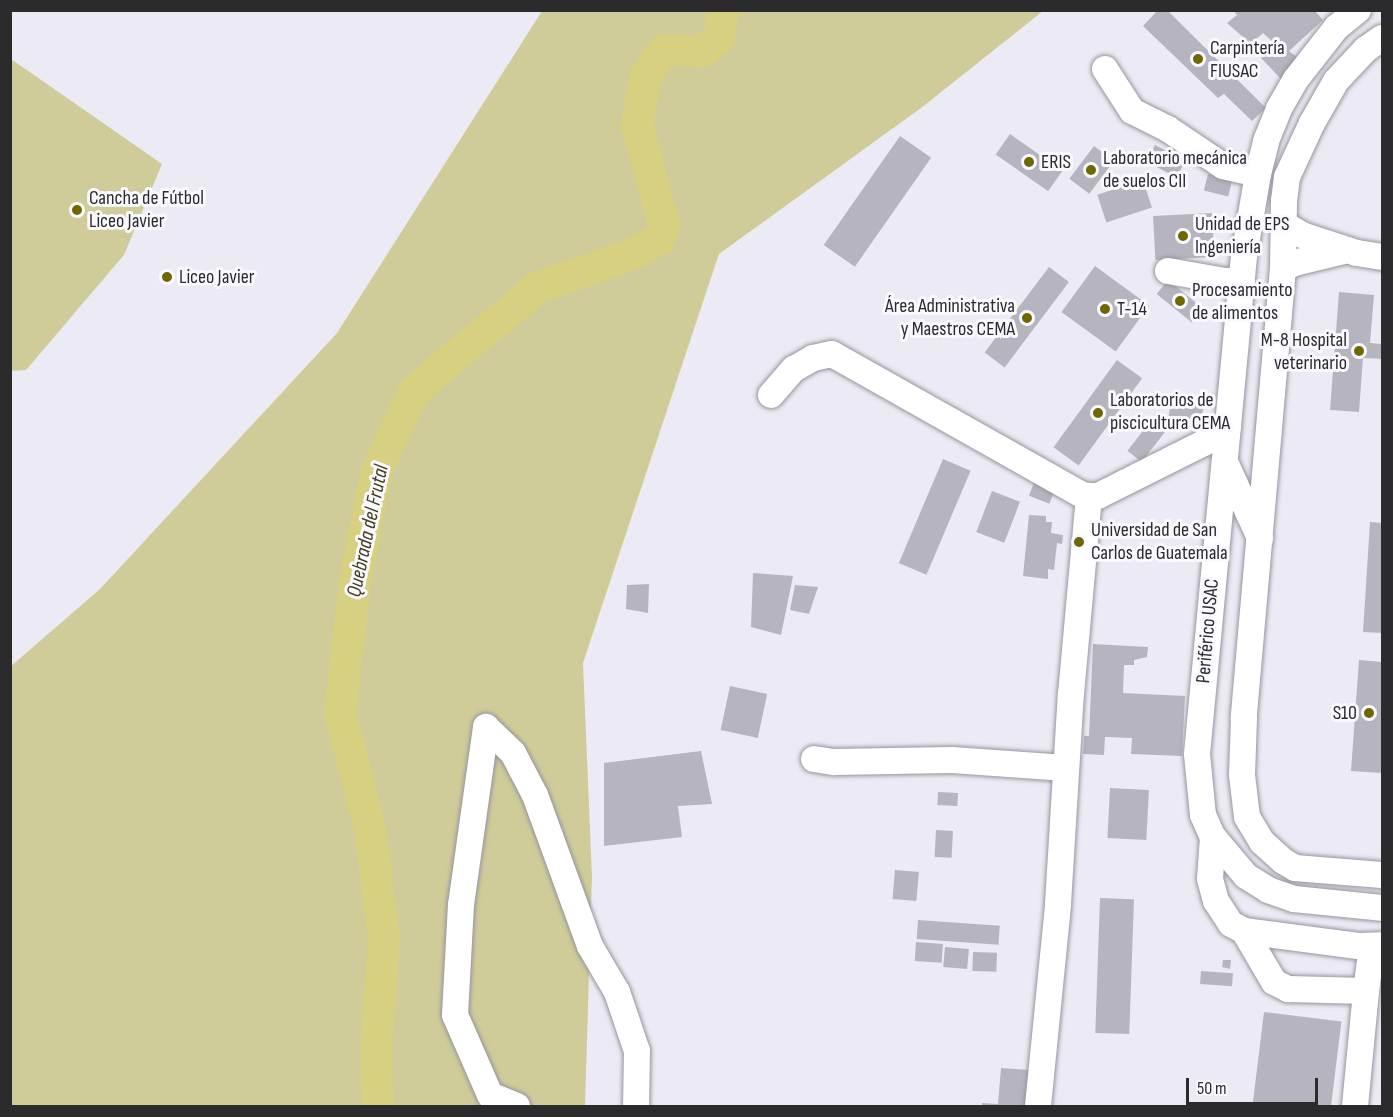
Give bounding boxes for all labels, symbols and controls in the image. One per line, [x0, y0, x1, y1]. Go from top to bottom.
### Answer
place label: Carpintería FIUSAC [1210, 36, 1285, 83]
marker: Carpintería FIUSAC [1191, 52, 1205, 66]
place label: Laboratorio mecánica de suelos CII [1103, 146, 1247, 193]
place label: ERIS [1041, 150, 1071, 174]
marker: ERIS [1022, 155, 1036, 169]
marker: Laboratorio mecánica de suelos CII [1084, 163, 1098, 177]
place label: Cancha de Fútbol Liceo Javier [89, 186, 204, 233]
marker: Cancha de Fútbol Liceo Javier [70, 203, 84, 217]
place label: Unidad de EPS Ingeniería [1195, 213, 1290, 260]
marker: Unidad de EPS Ingeniería [1176, 229, 1190, 243]
place label: Liceo Javier [179, 265, 254, 289]
marker: Liceo Javier [160, 270, 174, 284]
place label: Procesamiento de alimentos [1192, 278, 1292, 325]
place label: Área Administrativa y Maestros CEMA [885, 294, 1015, 341]
marker: Procesamiento de alimentos [1173, 294, 1187, 308]
place label: T-14 [1117, 297, 1147, 321]
marker: T-14 [1098, 302, 1112, 316]
marker: Área Administrativa y Maestros CEMA [1020, 311, 1034, 325]
place label: M-8 Hospital veterinario [1261, 328, 1347, 375]
marker: M-8 Hospital veterinario [1352, 344, 1366, 358]
place label: Laboratorios de piscicultura CEMA [1110, 389, 1230, 436]
marker: Laboratorios de piscicultura CEMA [1091, 406, 1105, 420]
water label: Quebrada del Frutal [342, 463, 394, 599]
place label: Universidad de San Carlos de Guatemala [1091, 518, 1228, 565]
marker: Universidad de San Carlos de Guatemala [1072, 535, 1086, 549]
street label: Periférico USAC [1191, 578, 1225, 684]
place label: S10 [1333, 701, 1357, 725]
marker: S10 [1362, 706, 1376, 720]
scale bar [1189, 1066, 1321, 1104]
text: 50 m [1197, 1078, 1227, 1099]

